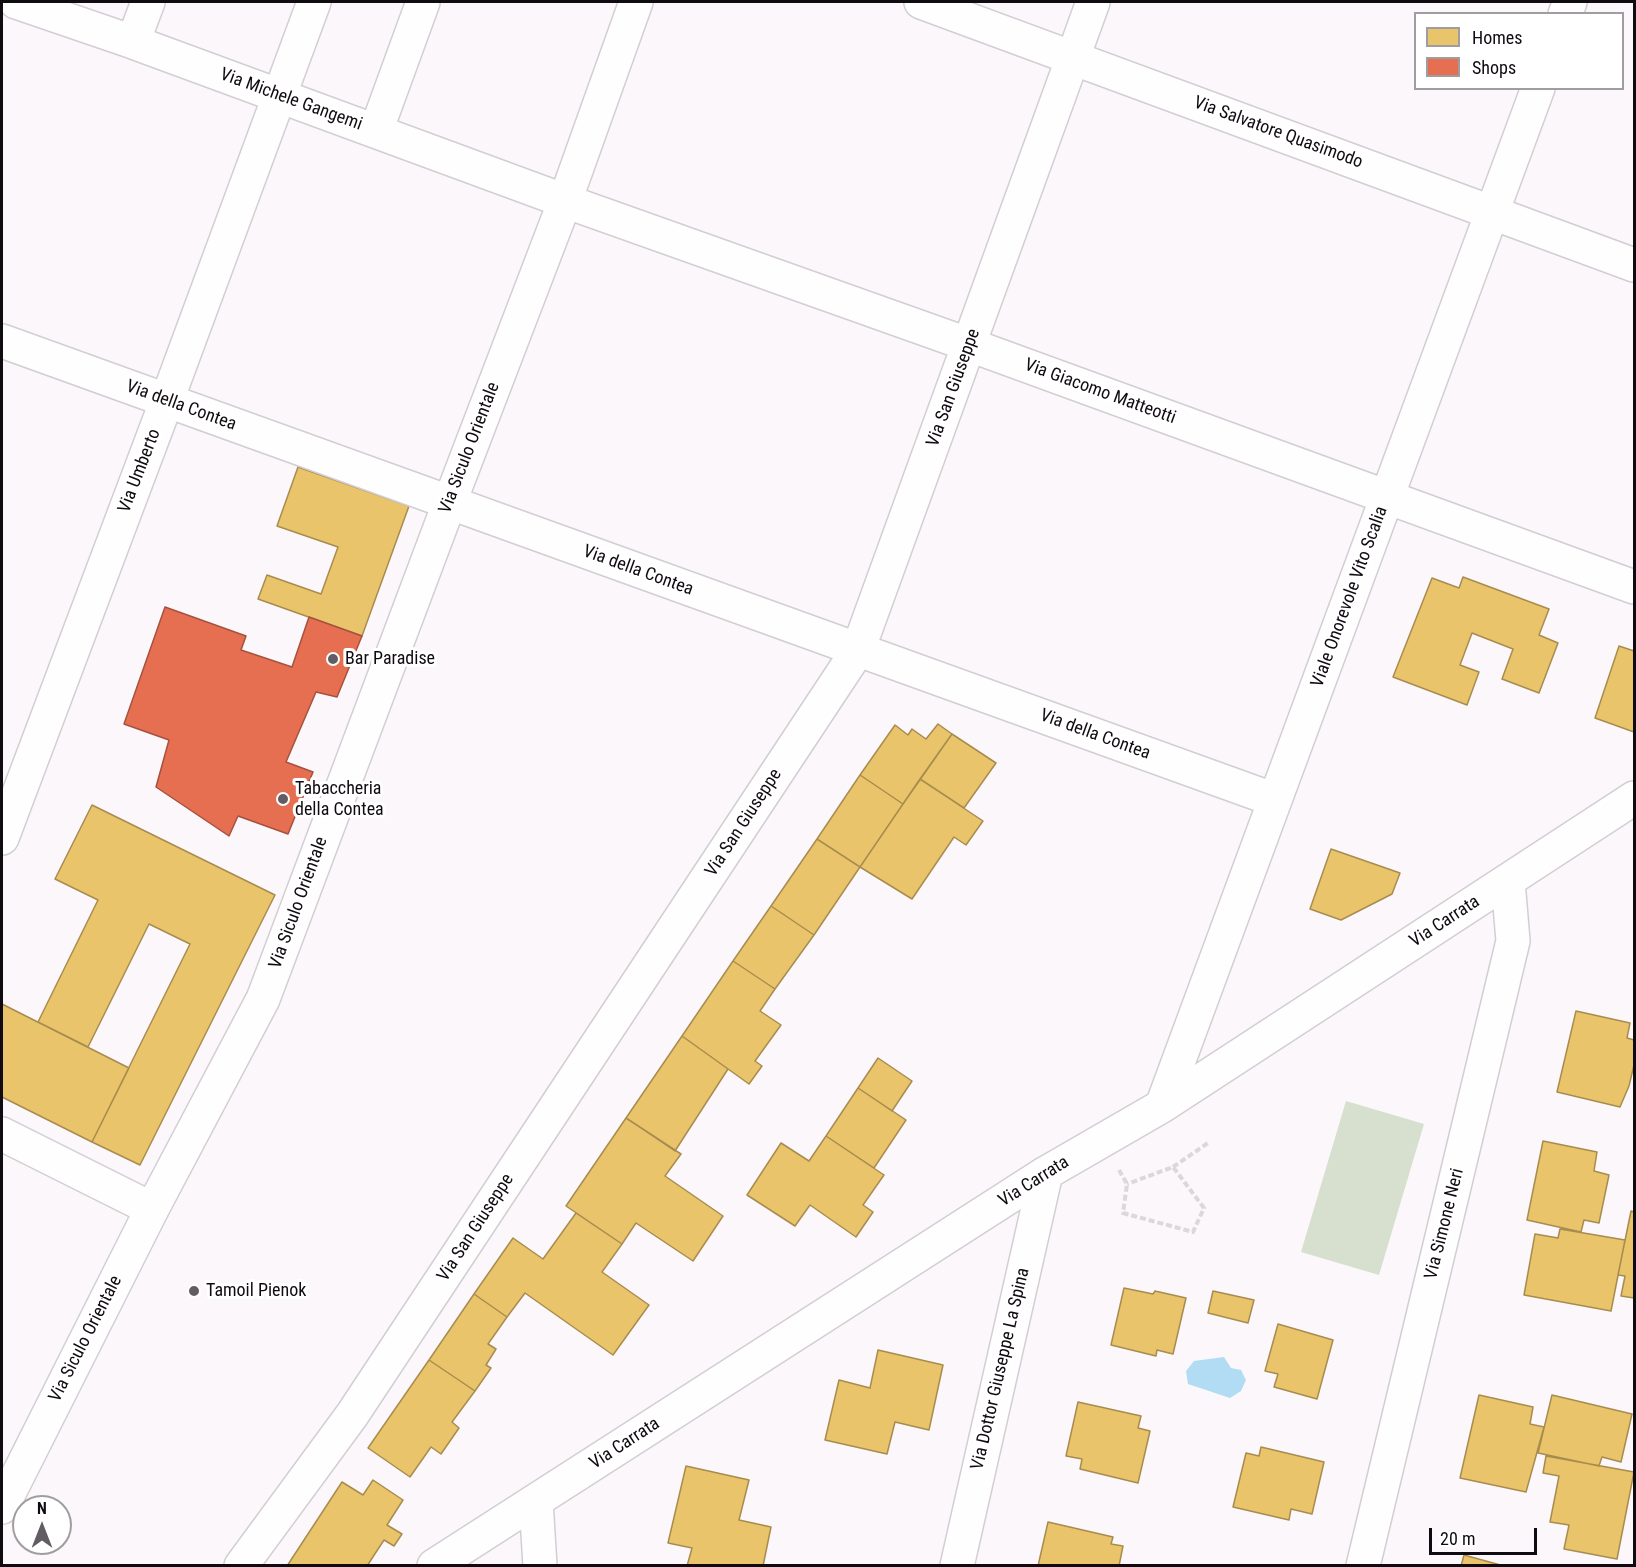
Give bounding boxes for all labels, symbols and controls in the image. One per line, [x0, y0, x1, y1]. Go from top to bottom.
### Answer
legend [1414, 12, 1624, 90]
text: Homes [1472, 27, 1522, 48]
text: Shops [1472, 57, 1516, 78]
street label: Via Michele Gangemi [217, 64, 365, 136]
street label: Via Salvatore Quasimodo [1191, 92, 1365, 174]
street label: Via San Giuseppe [923, 326, 985, 450]
street label: Via Giacomo Matteotti [1021, 355, 1179, 429]
street label: Via della Contea [123, 376, 239, 436]
street label: Via Siculo Orientale [435, 379, 505, 517]
street label: Via Umberto [114, 426, 166, 516]
street label: Viale Onorevole Vito Scalia [1307, 504, 1393, 690]
street label: Via della Contea [580, 541, 696, 601]
place label: Bar Paradise [345, 648, 435, 670]
marker: Bar Paradise [326, 652, 340, 666]
street label: Via della Contea [1037, 705, 1153, 765]
street label: Via San Giuseppe [701, 765, 787, 881]
place label: Tabaccheria della Contea [295, 778, 384, 820]
marker: Tabaccheria della Contea [276, 792, 290, 806]
street label: Via Siculo Orientale [265, 834, 333, 972]
street label: Via Carrata [1406, 891, 1484, 953]
street label: Via Carrata [995, 1152, 1073, 1212]
street label: Via Simone Neri [1421, 1166, 1469, 1282]
street label: Via San Giuseppe [433, 1170, 519, 1286]
street label: Via Dottor Giuseppe La Spina [967, 1266, 1035, 1472]
street label: Via Siculo Orientale [45, 1272, 127, 1406]
place label: Tamoil Pienok [206, 1280, 306, 1302]
marker: Tamoil Pienok [187, 1284, 201, 1298]
street label: Via Carrata [586, 1413, 664, 1475]
north arrow [12, 1495, 72, 1555]
text: N [37, 1499, 47, 1518]
scale bar [1432, 1516, 1540, 1554]
text: 20 m [1440, 1528, 1475, 1549]

